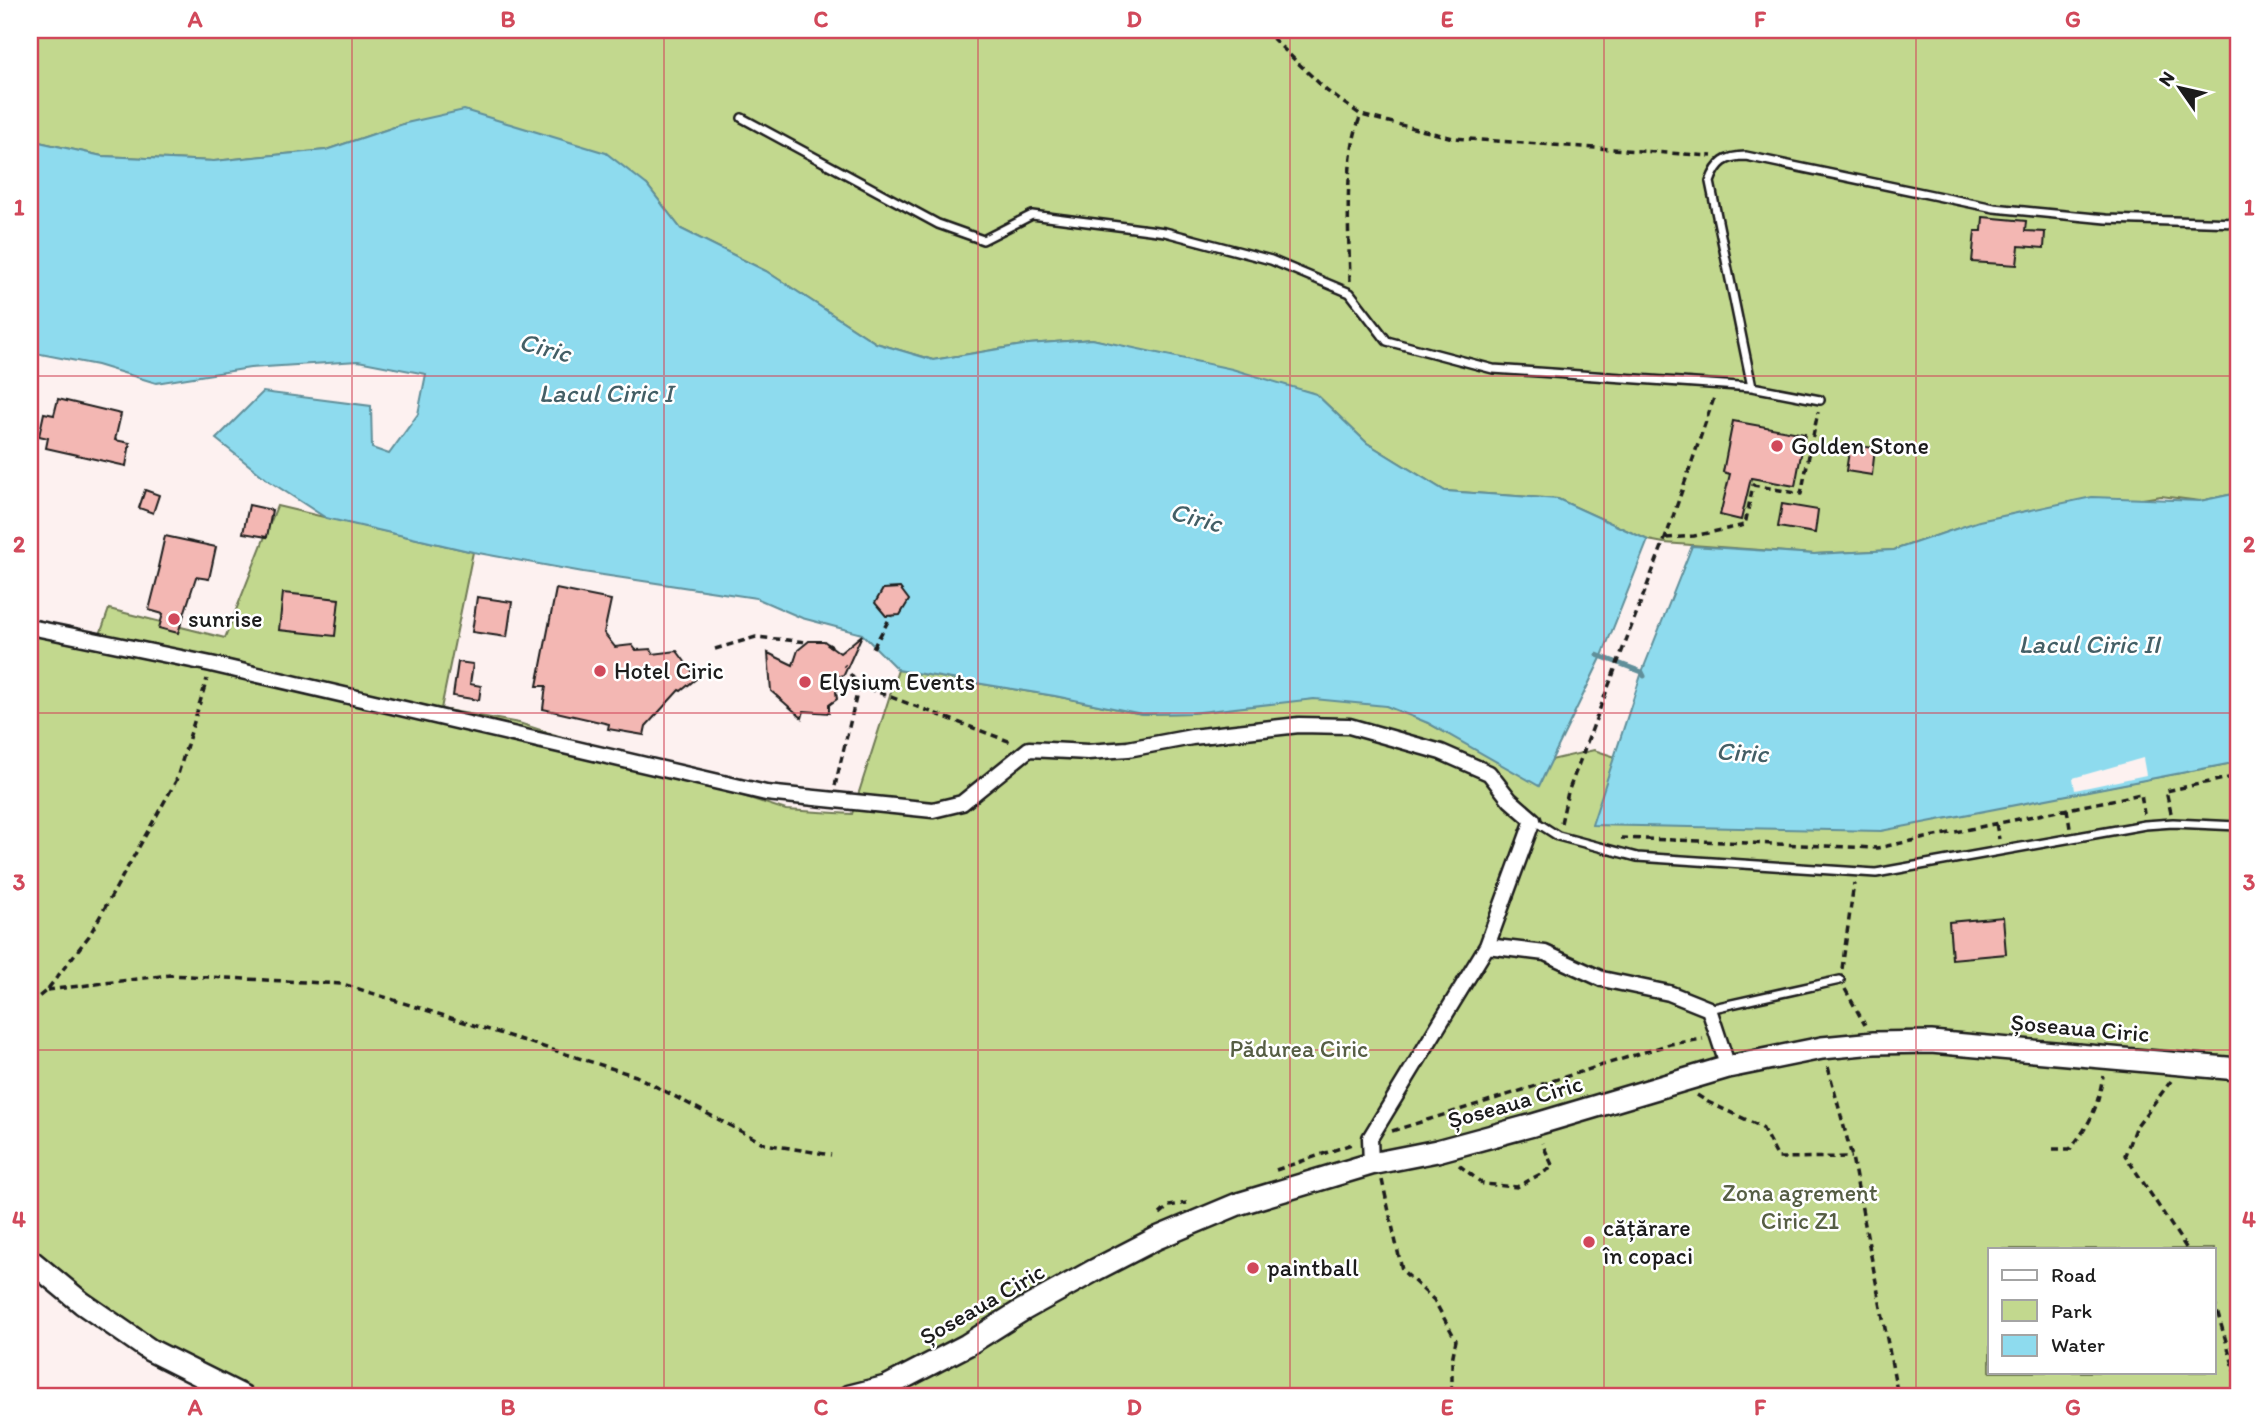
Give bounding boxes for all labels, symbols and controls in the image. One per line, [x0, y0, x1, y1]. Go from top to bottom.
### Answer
text: A [187, 5, 203, 33]
text: B [501, 5, 516, 33]
text: C [814, 5, 829, 33]
text: D [1126, 5, 1142, 33]
text: E [1441, 5, 1454, 33]
text: F [1754, 5, 1767, 33]
text: G [2065, 5, 2081, 33]
north arrow [2146, 52, 2216, 122]
text: N [2153, 67, 2179, 91]
text: 1 [14, 193, 25, 221]
text: 1 [2244, 193, 2255, 221]
water label: Ciric [516, 325, 576, 370]
water label: Lacul Ciric I [539, 377, 676, 409]
place label: Golden Stone [1791, 431, 1929, 460]
marker: Golden Stone [1769, 438, 1785, 454]
water label: Ciric [1167, 495, 1227, 540]
text: 2 [13, 530, 26, 558]
text: 2 [2243, 530, 2256, 558]
place label: sunrise [188, 604, 263, 633]
marker: sunrise [166, 611, 182, 627]
water label: Lacul Ciric II [2018, 628, 2162, 660]
place label: Hotel Ciric [614, 656, 724, 685]
marker: Hotel Ciric [592, 663, 608, 679]
place label: Elysium Events [819, 667, 975, 696]
marker: Elysium Events [797, 674, 813, 690]
water label: Ciric [1715, 735, 1771, 769]
text: 3 [13, 868, 26, 896]
text: 3 [2243, 868, 2256, 896]
street label: Șoseaua Ciric [2010, 1007, 2151, 1048]
park label: Pădurea Ciric [1230, 1034, 1368, 1063]
street label: Șoseaua Ciric [1444, 1068, 1586, 1135]
park label: Zona agrement Ciric Z1 [1722, 1178, 1878, 1235]
text: 4 [12, 1205, 26, 1233]
text: 4 [2242, 1205, 2256, 1233]
place label: cățărare în copaci [1602, 1213, 1693, 1270]
marker: cățărare în copaci [1581, 1234, 1597, 1250]
legend [1988, 1248, 2216, 1374]
place label: paintball [1267, 1253, 1359, 1282]
street label: Șoseaua Ciric [914, 1256, 1049, 1351]
marker: paintball [1245, 1260, 1261, 1276]
text: Road [2051, 1262, 2097, 1287]
text: Park [2051, 1298, 2093, 1323]
text: Water [2051, 1332, 2105, 1357]
text: A [187, 1393, 203, 1421]
text: B [501, 1393, 516, 1421]
text: C [814, 1393, 829, 1421]
text: D [1126, 1393, 1142, 1421]
text: E [1441, 1393, 1454, 1421]
text: F [1754, 1393, 1767, 1421]
text: G [2065, 1393, 2081, 1421]

